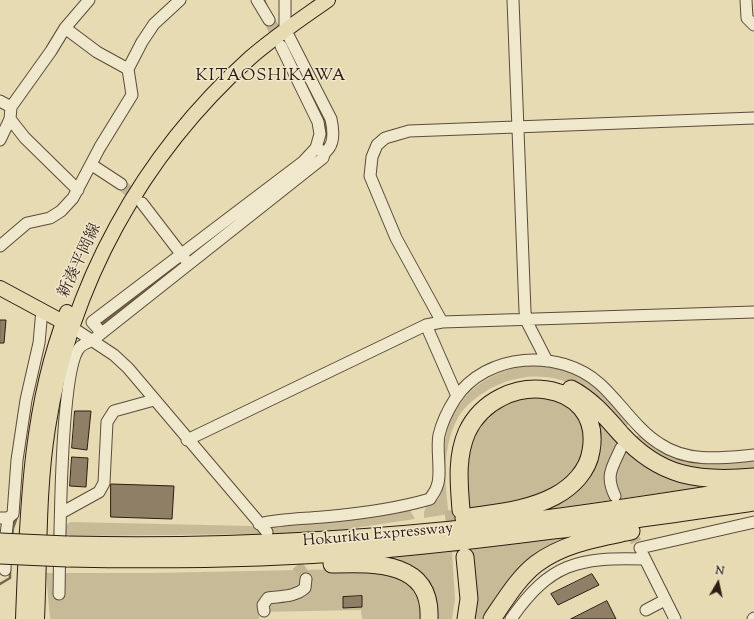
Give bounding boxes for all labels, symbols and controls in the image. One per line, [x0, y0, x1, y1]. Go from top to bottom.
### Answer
district label: KITAOSHIKAWA [195, 67, 347, 87]
street label: 新湊平岡線 [55, 221, 107, 301]
street label: Hokuriku Expressway [302, 520, 454, 552]
north arrow [698, 563, 738, 603]
text: N [714, 563, 725, 580]

